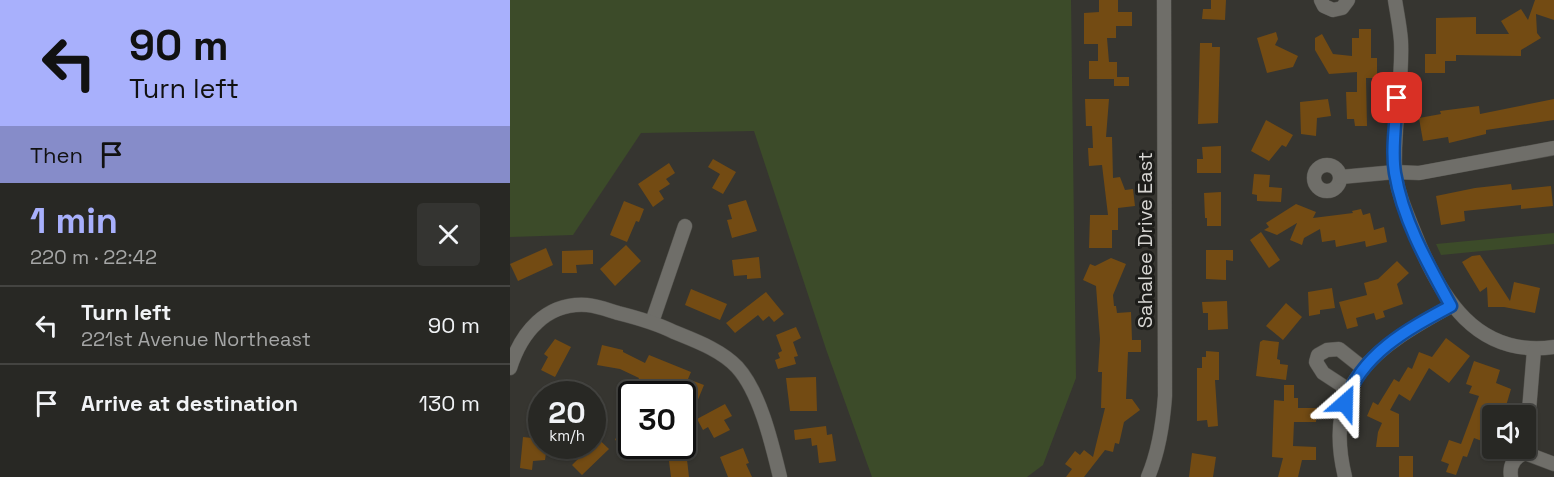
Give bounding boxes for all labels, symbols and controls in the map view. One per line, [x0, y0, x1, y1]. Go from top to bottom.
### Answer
text: 90 m [129, 19, 229, 72]
icon: left [30, 24, 108, 102]
text: Turn left [129, 71, 239, 106]
pin [1371, 72, 1422, 123]
icon: arrive [1380, 81, 1413, 114]
icon: arrive [95, 138, 128, 171]
text: Then [30, 141, 83, 169]
street label: Sahalee Drive East [1132, 152, 1158, 328]
text: 1 min [30, 198, 118, 244]
button: close [417, 203, 480, 266]
text: 220 m · 22:42 [30, 244, 157, 270]
text: Turn left [81, 298, 171, 326]
icon: left [30, 309, 63, 342]
text: 90 m [428, 311, 480, 339]
text: 221st Avenue Northeast [81, 326, 311, 352]
position arrow [1313, 371, 1377, 435]
speed limit sign: 30 [618, 381, 696, 459]
icon: arrive [30, 387, 63, 420]
text: Arrive at destination [81, 389, 298, 417]
text: 130 m [419, 389, 480, 417]
text: 20 [548, 393, 586, 432]
map controls [1482, 405, 1536, 459]
button: sound [1482, 405, 1536, 459]
text: km/h [549, 426, 585, 445]

